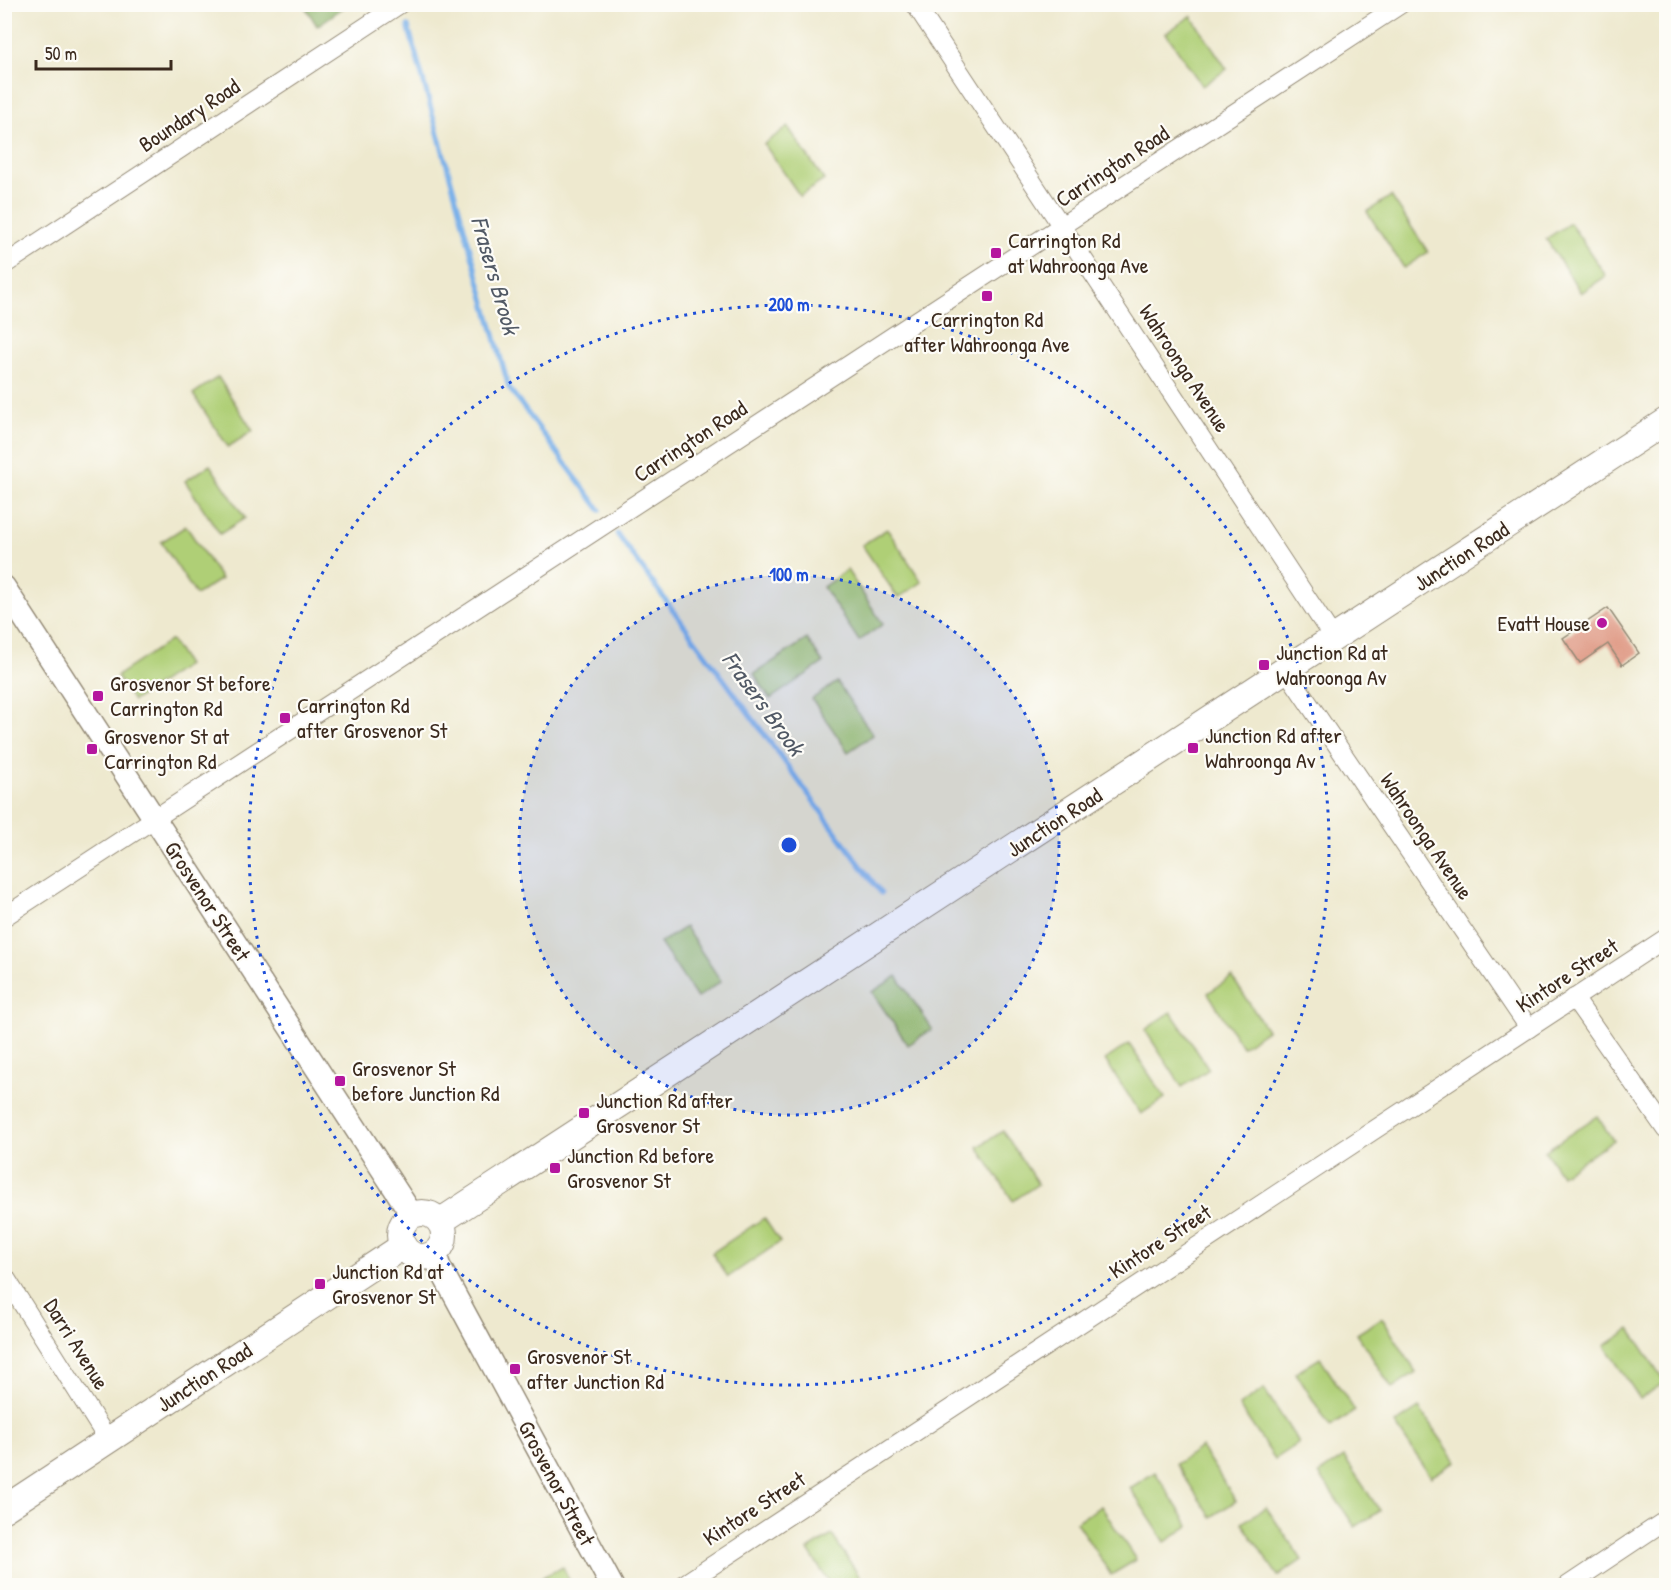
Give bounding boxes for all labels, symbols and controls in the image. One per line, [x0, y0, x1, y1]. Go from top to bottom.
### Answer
scale bar [36, 33, 171, 71]
text: 50 m [45, 41, 77, 66]
street label: Boundary Road [133, 71, 246, 159]
street label: Carrington Road [1049, 118, 1175, 214]
water label: Frasers Brook [464, 212, 529, 340]
place label: Carrington Rd at Wahroonga Ave [1008, 225, 1149, 280]
marker: Carrington Rd at Wahroonga Ave [989, 246, 1003, 260]
marker: Carrington Rd after Wahroonga Ave [980, 289, 994, 303]
text: 200 m [769, 292, 809, 317]
street label: Wahroonga Avenue [1132, 298, 1238, 438]
place label: Carrington Rd after Wahroonga Ave [904, 304, 1070, 359]
street label: Carrington Road [627, 393, 753, 489]
street label: Junction Road [1408, 514, 1515, 598]
text: 100 m [769, 562, 809, 587]
place label: Evatt House [1497, 608, 1590, 638]
marker: Evatt House [1595, 616, 1609, 630]
place label: Junction Rd at Wahroonga Av [1276, 637, 1388, 692]
water label: Frasers Brook [715, 645, 814, 763]
marker: Junction Rd at Wahroonga Av [1257, 658, 1271, 672]
place label: Grosvenor St before Carrington Rd [110, 668, 271, 723]
marker: Grosvenor St before Carrington Rd [91, 689, 105, 703]
place label: Carrington Rd after Grosvenor St [297, 690, 448, 745]
marker: Carrington Rd after Grosvenor St [278, 711, 292, 725]
place label: Junction Rd after Wahroonga Av [1205, 720, 1342, 775]
place label: Grosvenor St at Carrington Rd [104, 721, 230, 776]
marker: Junction Rd after Wahroonga Av [1186, 741, 1200, 755]
marker: Grosvenor St at Carrington Rd [85, 742, 99, 756]
street label: Wahroonga Avenue [1374, 767, 1481, 905]
street label: Junction Road [1001, 780, 1108, 864]
street label: Grosvenor Street [158, 835, 258, 967]
centre of rings [779, 835, 799, 855]
street label: Kintore Street [1510, 931, 1624, 1019]
place label: Grosvenor St before Junction Rd [352, 1053, 500, 1108]
marker: Grosvenor St before Junction Rd [333, 1074, 347, 1088]
place label: Junction Rd after Grosvenor St [596, 1085, 733, 1140]
marker: Junction Rd after Grosvenor St [577, 1106, 591, 1120]
place label: Junction Rd before Grosvenor St [567, 1140, 714, 1195]
marker: Junction Rd before Grosvenor St [548, 1161, 562, 1175]
street label: Kintore Street [1103, 1197, 1217, 1285]
place label: Junction Rd at Grosvenor St [332, 1256, 444, 1311]
marker: Junction Rd at Grosvenor St [313, 1277, 327, 1291]
street label: Darri Avenue [37, 1293, 117, 1395]
street label: Junction Road [151, 1335, 258, 1419]
place label: Grosvenor St after Junction Rd [527, 1341, 664, 1396]
marker: Grosvenor St after Junction Rd [508, 1362, 522, 1376]
street label: Grosvenor Street [511, 1415, 603, 1551]
street label: Kintore Street [697, 1464, 811, 1552]

